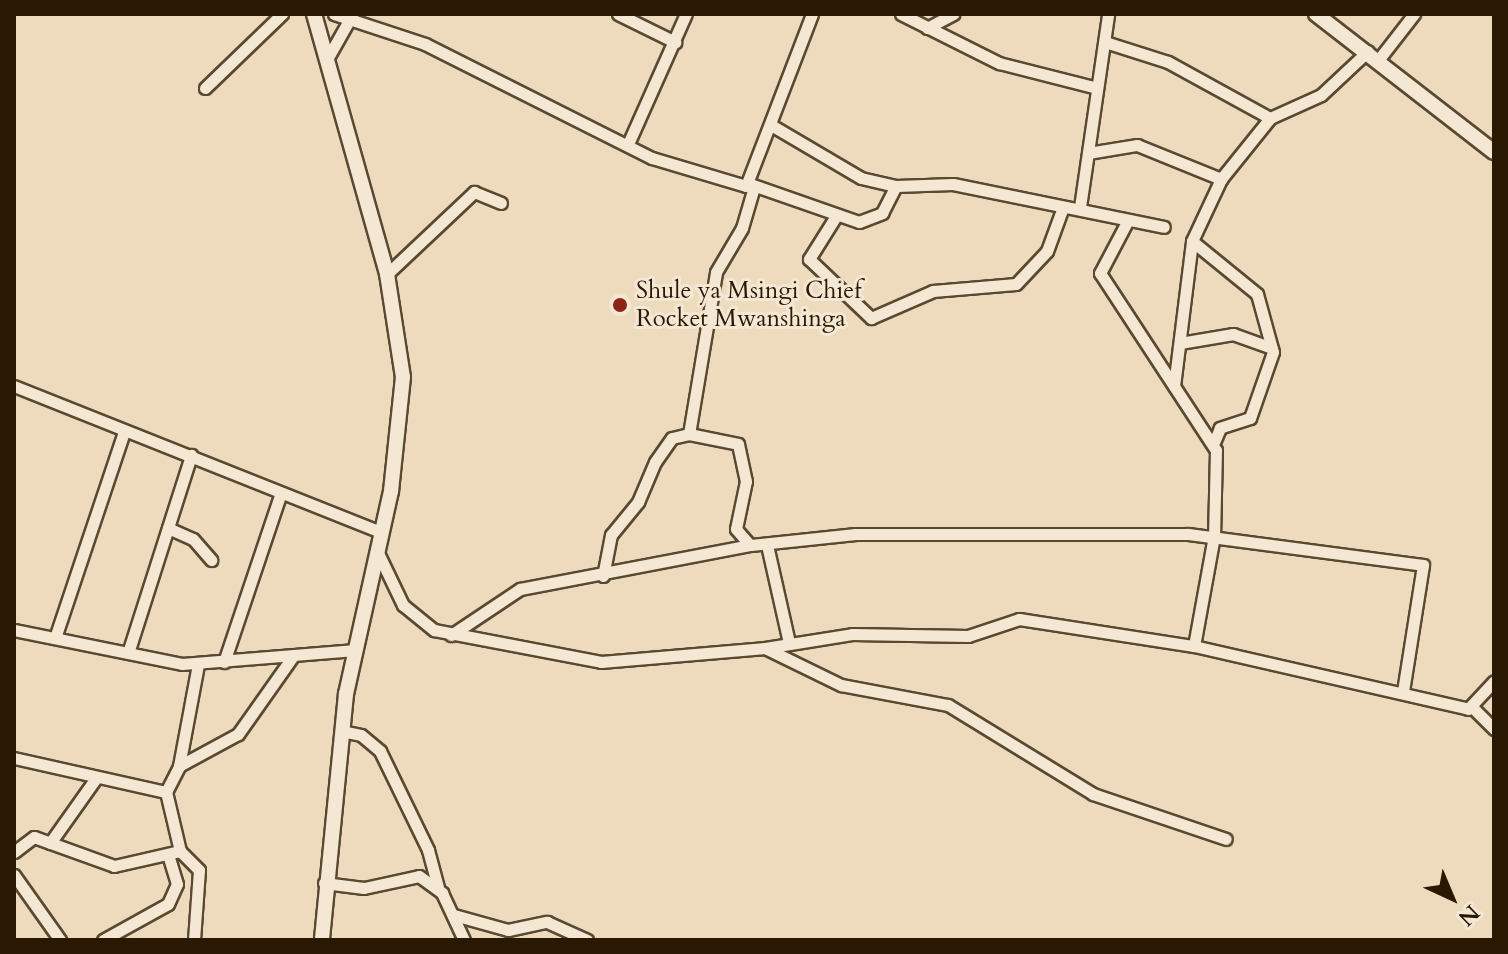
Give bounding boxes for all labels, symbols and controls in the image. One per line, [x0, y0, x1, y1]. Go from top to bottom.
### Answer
place label: Shule ya Msingi Chief Rocket Mwanshinga [636, 277, 861, 333]
marker: Shule ya Msingi Chief Rocket Mwanshinga [611, 296, 629, 314]
north arrow [1412, 858, 1492, 938]
text: N [1451, 898, 1486, 933]

